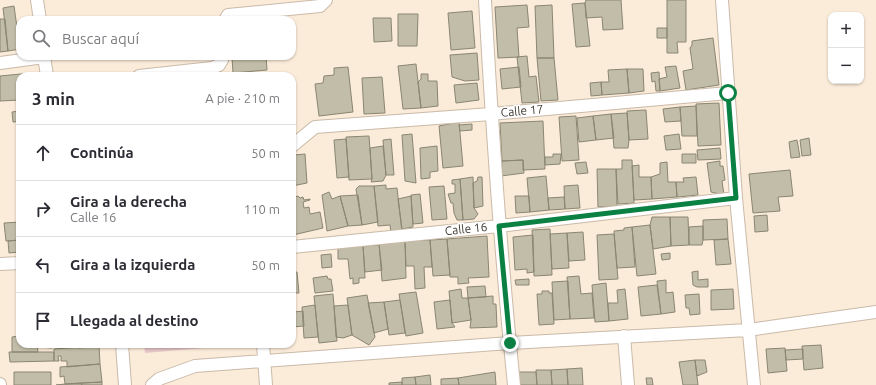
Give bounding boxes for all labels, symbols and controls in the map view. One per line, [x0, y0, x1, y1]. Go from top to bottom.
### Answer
map controls [828, 12, 864, 84]
button: + [828, 12, 864, 48]
search box [16, 16, 296, 60]
icon: search [30, 27, 52, 49]
text: Buscar aquí [62, 30, 139, 47]
button: − [828, 48, 864, 84]
route start [719, 84, 737, 102]
text: 3 min [32, 89, 75, 108]
text: A pie · 210 m [205, 91, 280, 105]
street label: Calle 17 [500, 102, 544, 119]
icon: ahead [32, 142, 54, 164]
text: Continúa [70, 144, 134, 161]
text: 50 m [251, 146, 280, 160]
text: Gira a la derecha [70, 193, 187, 210]
icon: right [32, 198, 54, 220]
text: 110 m [244, 202, 280, 216]
text: Calle 16 [70, 210, 116, 224]
street label: Calle 16 [444, 220, 488, 237]
icon: left [32, 254, 54, 276]
text: Gira a la izquierda [70, 256, 196, 273]
text: 50 m [251, 258, 280, 272]
icon: arrive [32, 310, 54, 332]
text: Llegada al destino [70, 312, 199, 329]
route end [501, 334, 519, 352]

